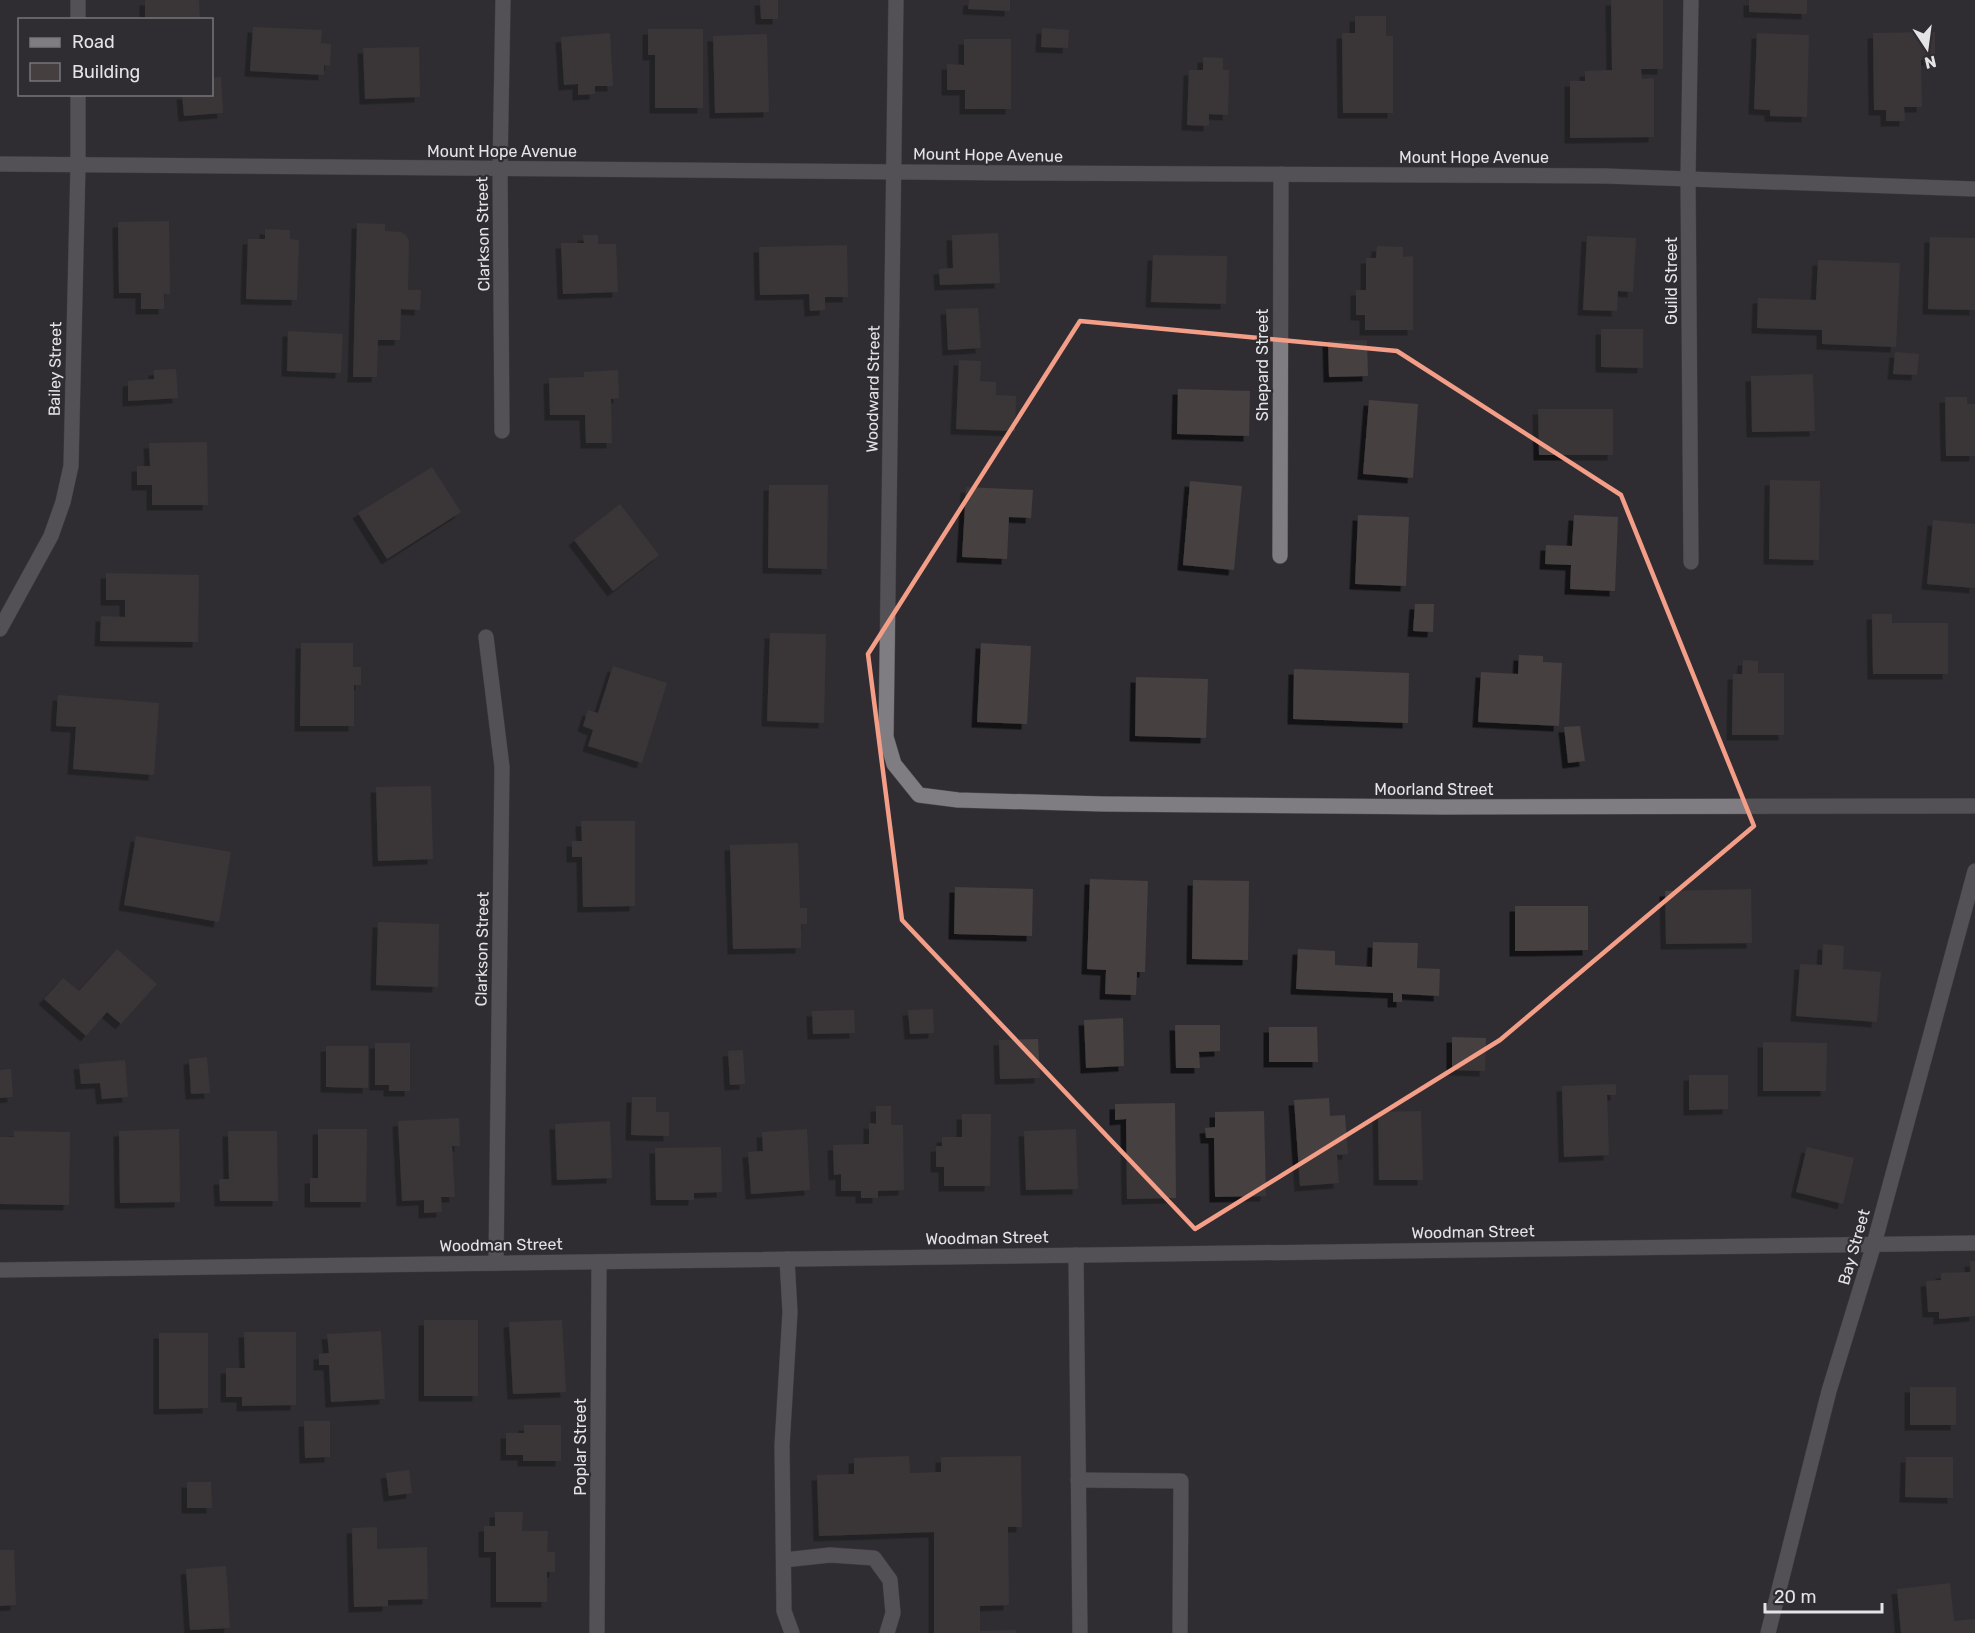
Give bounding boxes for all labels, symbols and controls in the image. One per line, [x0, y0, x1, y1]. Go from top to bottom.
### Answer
legend [18, 18, 213, 96]
north arrow [1897, 18, 1957, 78]
text: Road [72, 31, 115, 53]
text: N [1923, 52, 1938, 73]
text: Building [72, 61, 140, 83]
street label: Mount Hope Avenue [427, 142, 577, 161]
street label: Mount Hope Avenue [913, 144, 1063, 166]
street label: Mount Hope Avenue [1399, 148, 1549, 167]
street label: Clarkson Street [472, 176, 494, 292]
street label: Guild Street [1662, 237, 1681, 325]
street label: Shepard Street [1253, 309, 1272, 421]
street label: Bailey Street [45, 322, 65, 416]
street label: Woodward Street [862, 325, 884, 453]
street label: Moorland Street [1374, 780, 1494, 799]
street label: Clarkson Street [471, 891, 493, 1007]
street label: Bay Street [1834, 1207, 1874, 1287]
street label: Woodman Street [1411, 1221, 1535, 1243]
street label: Woodman Street [925, 1227, 1049, 1249]
street label: Woodman Street [439, 1234, 563, 1256]
street label: Poplar Street [571, 1398, 590, 1496]
scale bar [1765, 1576, 1882, 1614]
text: 20 m [1774, 1586, 1816, 1608]

